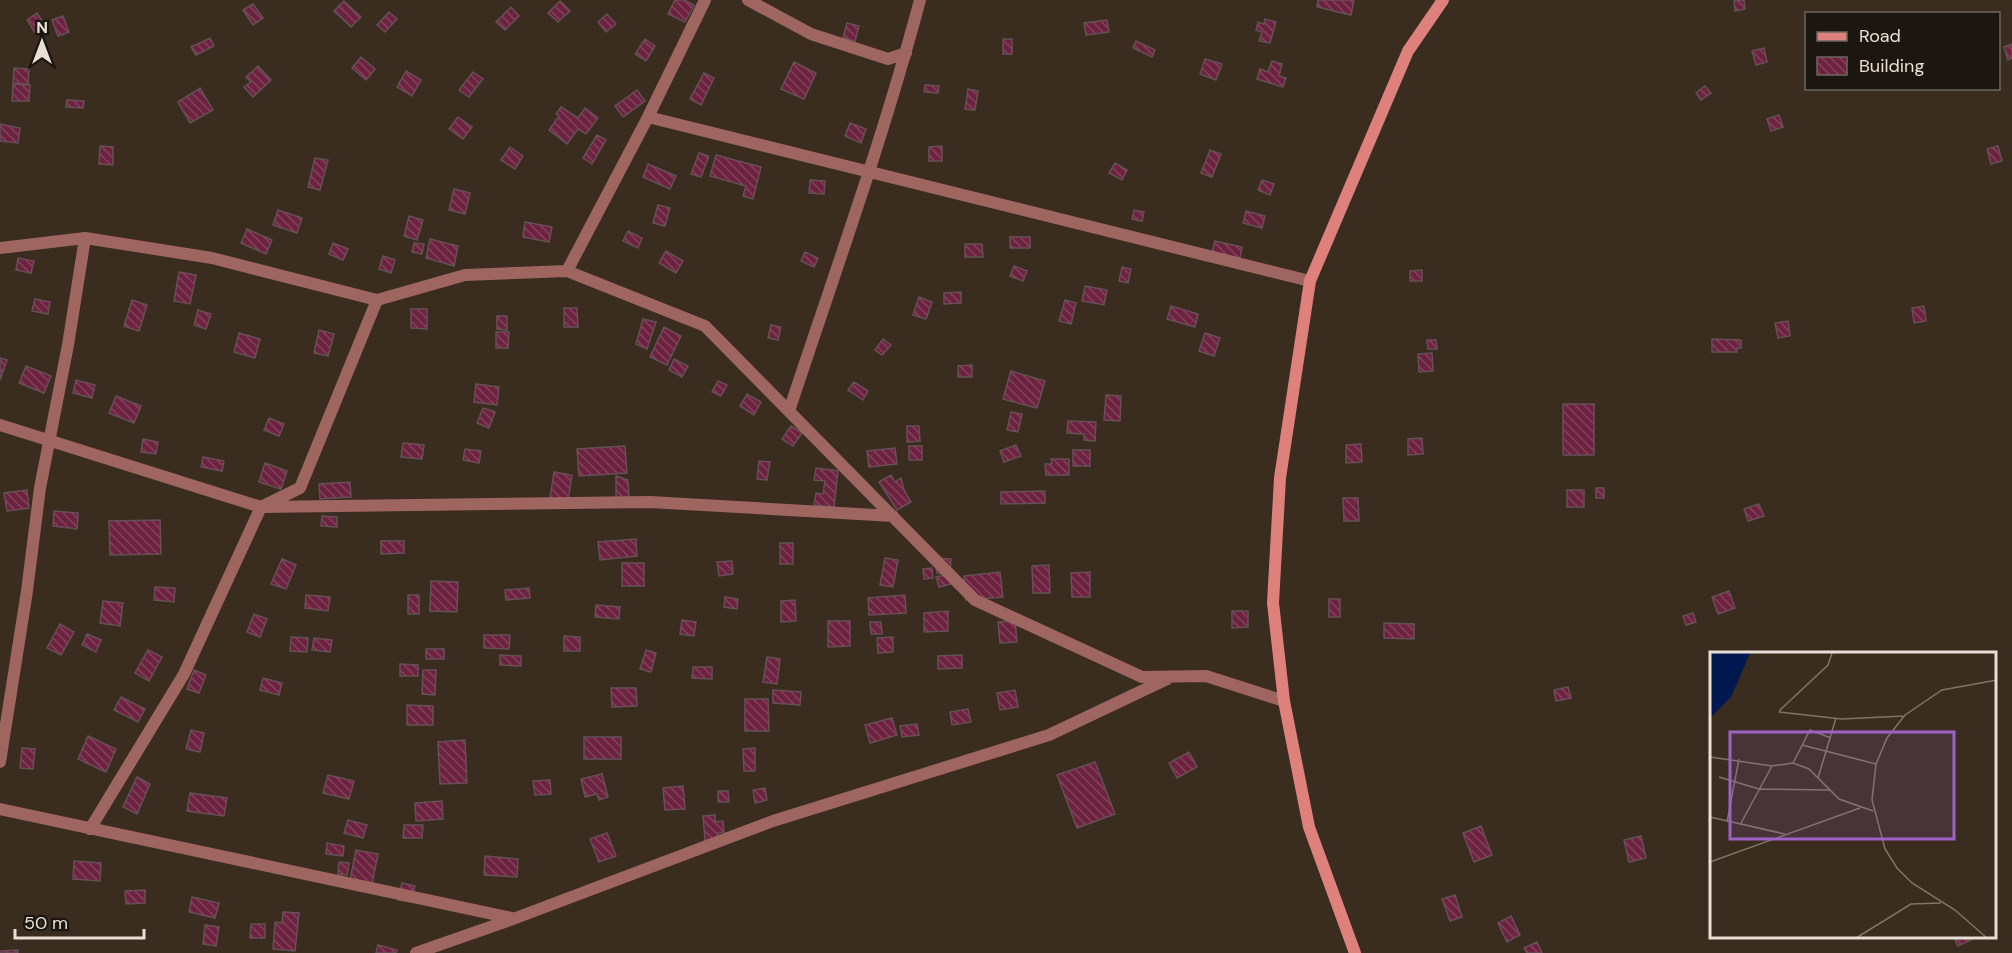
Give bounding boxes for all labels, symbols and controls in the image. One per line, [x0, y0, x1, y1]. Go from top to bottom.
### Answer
north arrow [12, 12, 72, 72]
legend [1805, 12, 2000, 90]
text: N [36, 17, 48, 38]
text: Road [1859, 24, 1901, 48]
text: Building [1859, 54, 1924, 78]
inset map [1710, 652, 1997, 938]
scale bar [15, 902, 144, 940]
text: 50 m [24, 911, 68, 935]

